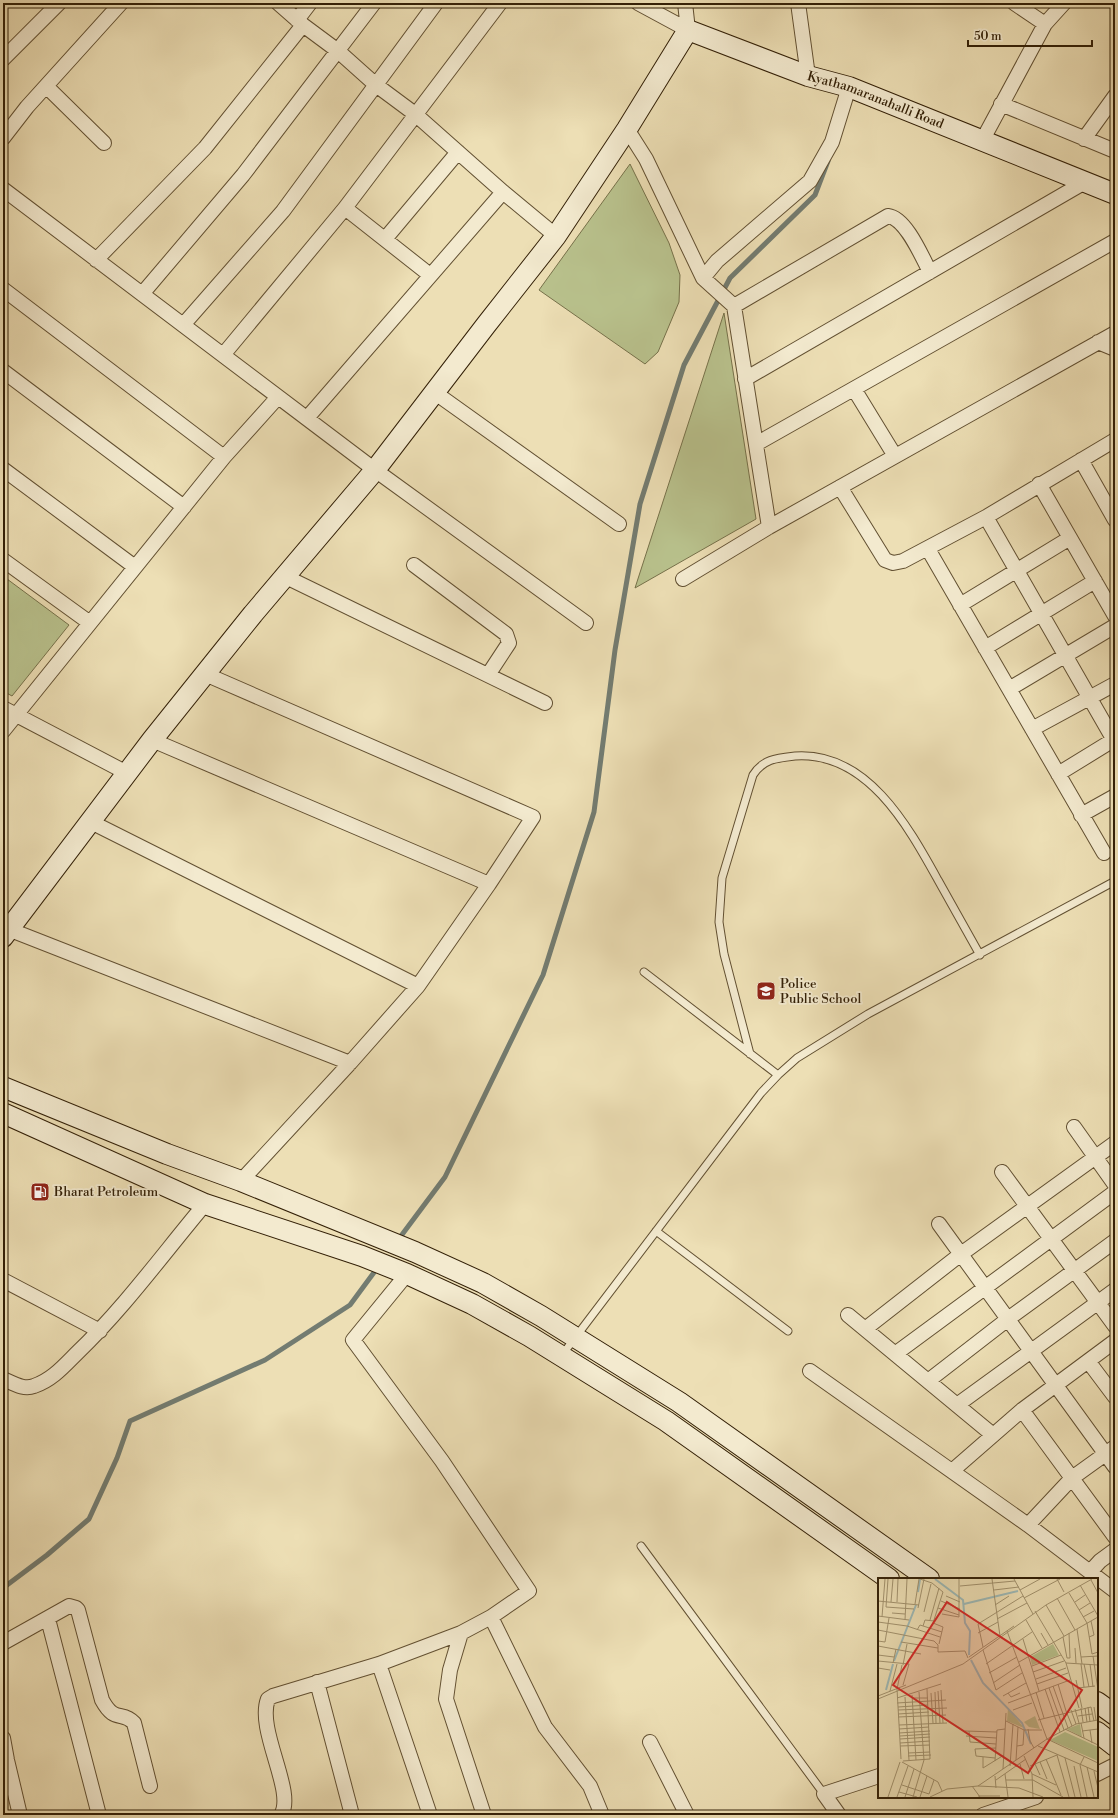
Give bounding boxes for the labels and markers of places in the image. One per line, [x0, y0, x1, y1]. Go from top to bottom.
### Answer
place label: Police Public School [780, 976, 861, 1007]
school or university icon: Police Public School [755, 980, 777, 1002]
fuel station icon: Bharat Petroleum [29, 1181, 51, 1203]
place label: Bharat Petroleum [53, 1184, 159, 1200]

